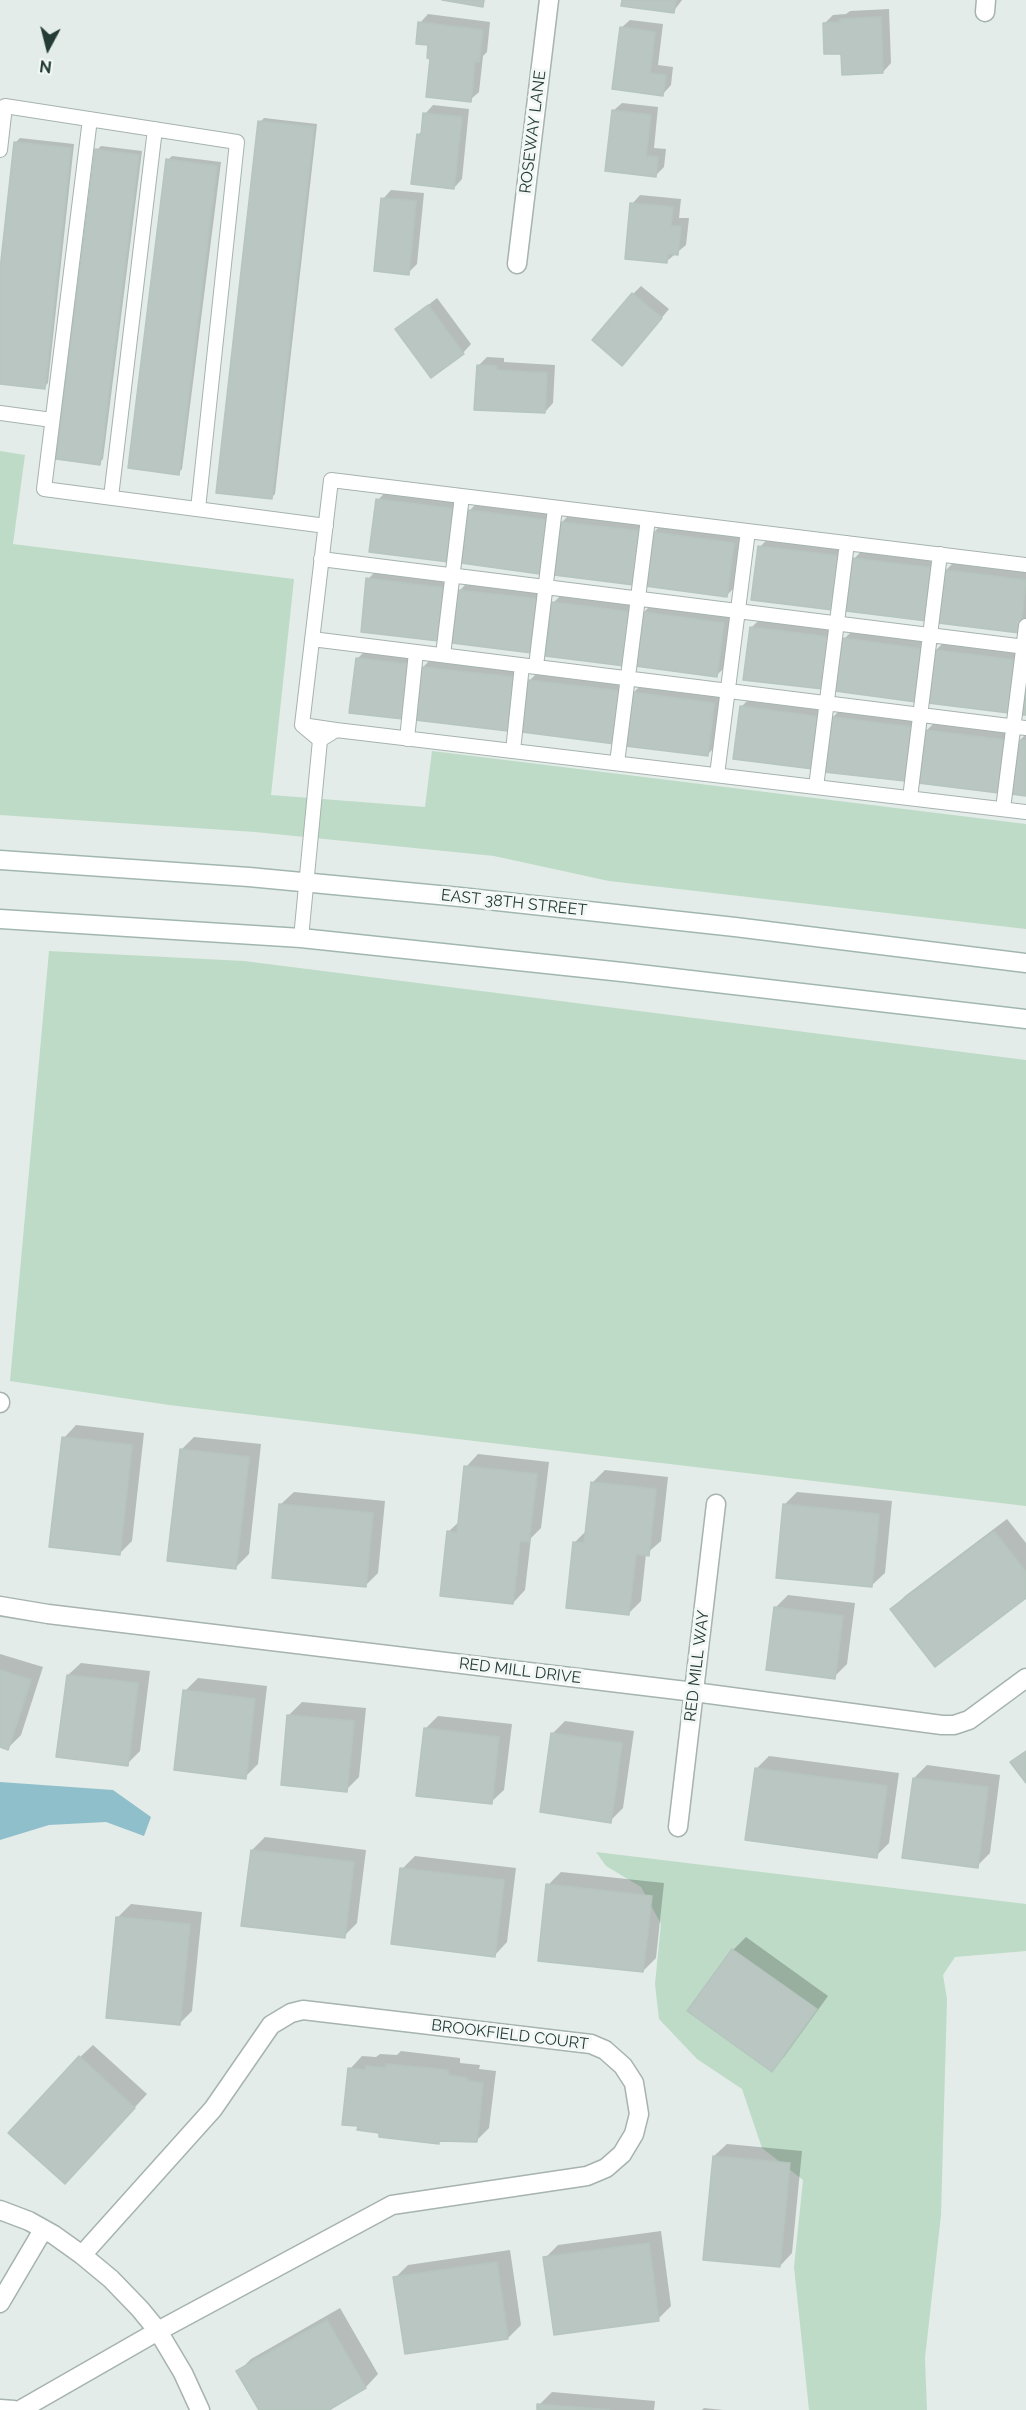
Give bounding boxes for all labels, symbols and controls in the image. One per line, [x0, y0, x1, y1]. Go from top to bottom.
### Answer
north arrow [18, 18, 78, 78]
text: N [39, 56, 53, 77]
street label: ROSEWAY LANE [516, 69, 550, 195]
street label: EAST 38TH STREET [440, 886, 588, 920]
street label: RED MILL WAY [681, 1609, 713, 1723]
street label: RED MILL DRIVE [458, 1654, 582, 1688]
street label: BROOKFIELD COURT [430, 2016, 590, 2054]

